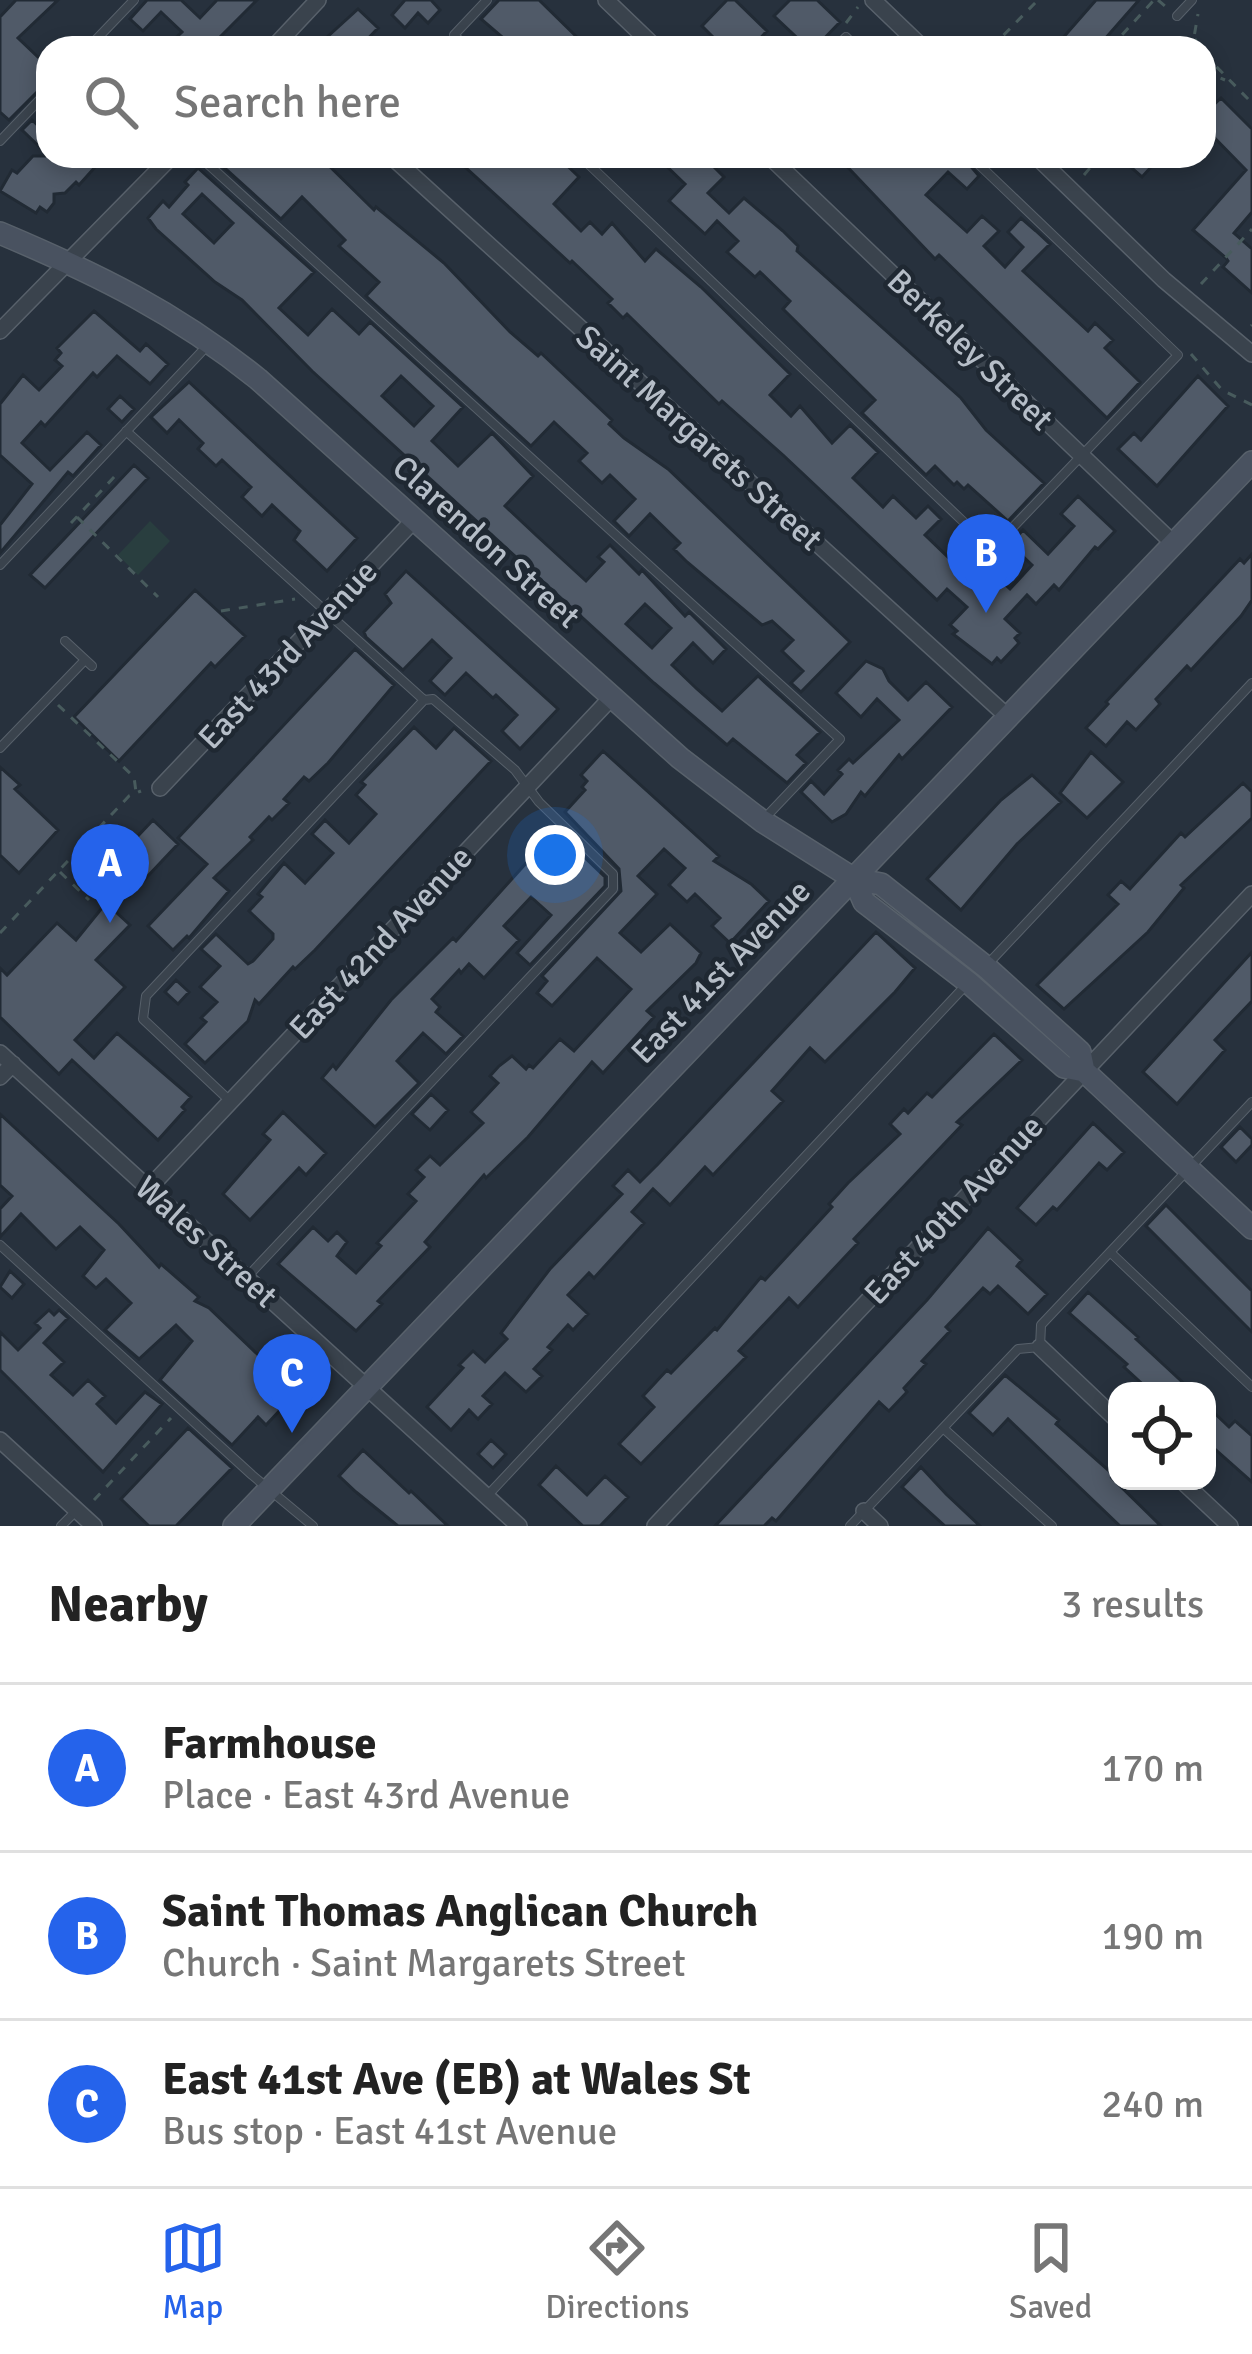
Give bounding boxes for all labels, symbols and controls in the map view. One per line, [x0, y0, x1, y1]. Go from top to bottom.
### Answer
search box [36, 36, 1216, 168]
icon: search [78, 69, 144, 135]
text: Search here [174, 75, 401, 130]
street label: Berkeley Street [878, 261, 1062, 440]
street label: Saint Margarets Street [567, 317, 831, 560]
street label: Clarendon Street [384, 447, 588, 637]
pin: B [947, 514, 1025, 613]
street label: East 43rd Avenue [190, 552, 386, 758]
pin: A [71, 824, 149, 923]
your location [525, 825, 585, 885]
street label: East 42nd Avenue [281, 838, 481, 1048]
street label: East 41st Avenue [623, 871, 819, 1073]
street label: East 40th Avenue [856, 1107, 1052, 1313]
street label: Wales Street [126, 1168, 286, 1317]
pin: C [253, 1334, 331, 1433]
map controls [1108, 1382, 1216, 1490]
button: locate [1108, 1382, 1216, 1490]
text: Nearby [48, 1573, 208, 1636]
text: 3 results [1061, 1580, 1204, 1628]
text: Farmhouse [162, 1716, 377, 1771]
text: A [75, 1744, 99, 1792]
text: 170 m [1101, 1744, 1204, 1792]
text: Place · East 43rd Avenue [162, 1771, 570, 1819]
text: Saint Thomas Anglican Church [162, 1884, 758, 1939]
text: B [75, 1912, 99, 1960]
text: 190 m [1101, 1912, 1204, 1960]
text: Church · Saint Margarets Street [162, 1939, 686, 1987]
text: East 41st Ave (EB) at Wales St [162, 2052, 751, 2107]
text: C [75, 2080, 99, 2128]
text: 240 m [1101, 2080, 1204, 2128]
text: Bus stop · East 41st Avenue [162, 2107, 617, 2155]
tab: Map [160, 2215, 226, 2328]
tab: Directions [545, 2215, 690, 2328]
tab: Saved [1009, 2215, 1092, 2328]

